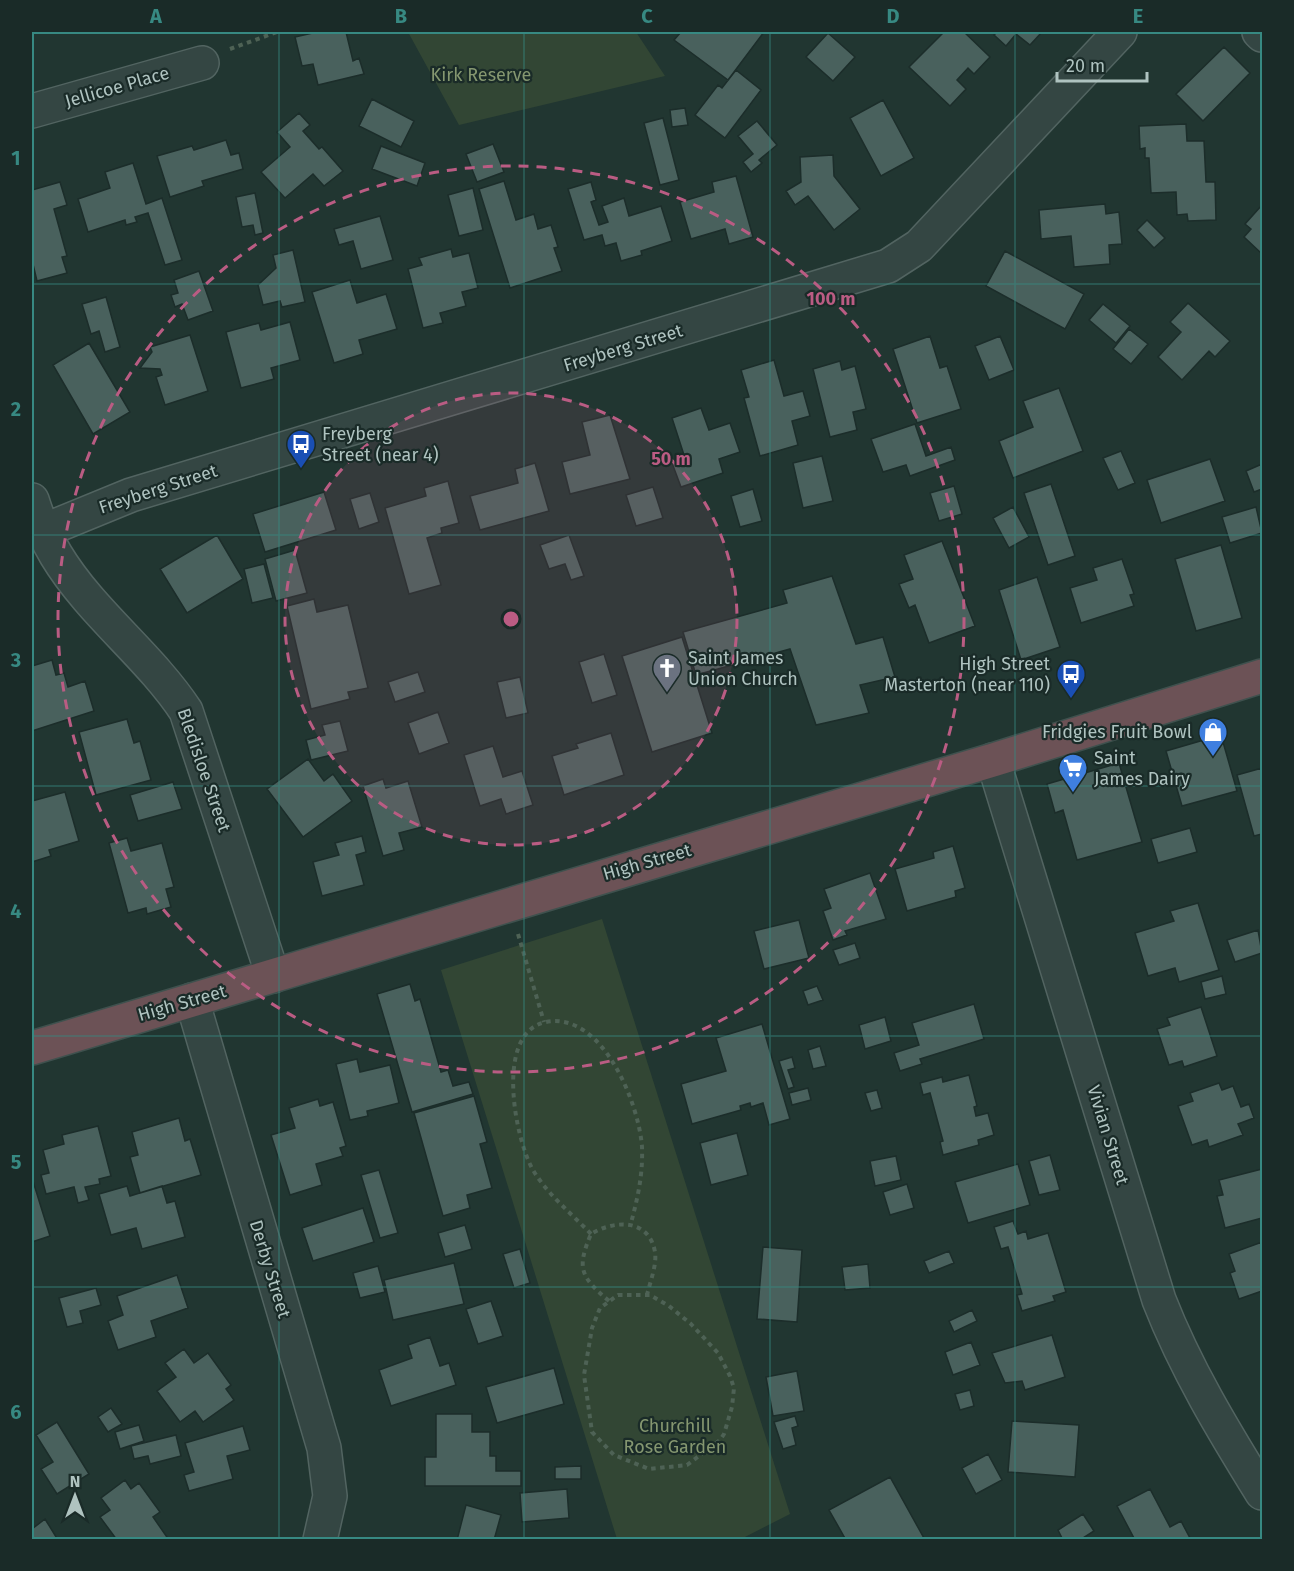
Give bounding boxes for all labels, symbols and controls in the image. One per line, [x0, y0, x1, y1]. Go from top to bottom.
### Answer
text: A [149, 4, 163, 28]
text: B [395, 4, 407, 28]
text: C [641, 4, 653, 28]
text: D [886, 4, 900, 28]
text: E [1133, 4, 1143, 28]
scale bar [1057, 45, 1147, 83]
text: 20 m [1066, 55, 1105, 77]
street label: Jellicoe Place [62, 62, 172, 112]
park label: Kirk Reserve [431, 64, 531, 86]
text: 1 [11, 146, 21, 170]
text: 100 m [807, 288, 855, 310]
street label: Freyberg Street [561, 319, 686, 377]
text: 2 [11, 397, 21, 421]
place label: Freyberg Street (near 4) [322, 423, 439, 466]
bus stop icon: Freyberg Street (near 4) [285, 428, 317, 470]
text: 50 m [651, 448, 691, 470]
street label: Freyberg Street [96, 459, 221, 519]
centre of rings [501, 609, 521, 629]
place label: Saint James Union Church [688, 647, 798, 690]
text: 3 [10, 648, 21, 672]
church icon: Saint James Union Church [651, 652, 683, 694]
place label: High Street Masterton (near 110) [884, 653, 1051, 696]
bus stop icon: High Street Masterton (near 110) [1055, 658, 1087, 700]
street label: Bledisloe Street [173, 705, 236, 835]
shop icon: Fridgies Fruit Bowl [1197, 716, 1229, 758]
place label: Fridgies Fruit Bowl [1042, 721, 1192, 743]
place label: Saint James Dairy [1094, 747, 1190, 790]
supermarket icon: Saint James Dairy [1057, 752, 1089, 794]
street label: High Street [600, 839, 694, 885]
text: 4 [10, 899, 22, 923]
street label: High Street [135, 980, 229, 1026]
street label: Vivian Street [1082, 1083, 1134, 1188]
text: 5 [11, 1150, 22, 1174]
street label: Derby Street [245, 1217, 295, 1321]
text: 6 [10, 1400, 22, 1424]
park label: Churchill Rose Garden [624, 1415, 726, 1458]
north arrow [45, 1466, 105, 1526]
text: N [70, 1472, 80, 1491]

